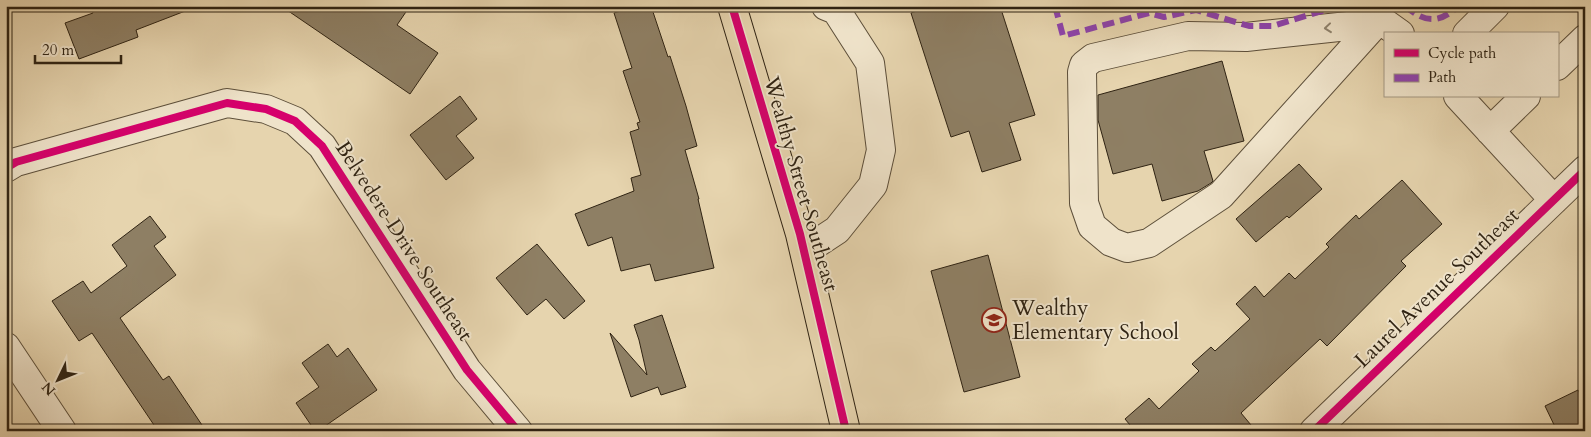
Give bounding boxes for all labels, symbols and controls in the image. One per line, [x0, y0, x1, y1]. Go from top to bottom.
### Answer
one-way arrow [1323, 22, 1331, 33]
scale bar [35, 32, 121, 64]
legend [1384, 32, 1558, 98]
text: 20 m [42, 40, 74, 60]
text: Cycle path [1428, 43, 1497, 63]
text: Path [1428, 67, 1457, 87]
street label: Wealthy Street Southeast [756, 72, 846, 295]
street label: Belvedere Drive Southeast [328, 135, 480, 347]
street label: Laurel Avenue Southeast [1348, 201, 1526, 375]
place label: Wealthy Elementary School [1011, 294, 1179, 347]
school or university icon: Wealthy Elementary School [981, 307, 1007, 333]
north arrow [32, 354, 82, 404]
text: N [38, 378, 60, 399]

